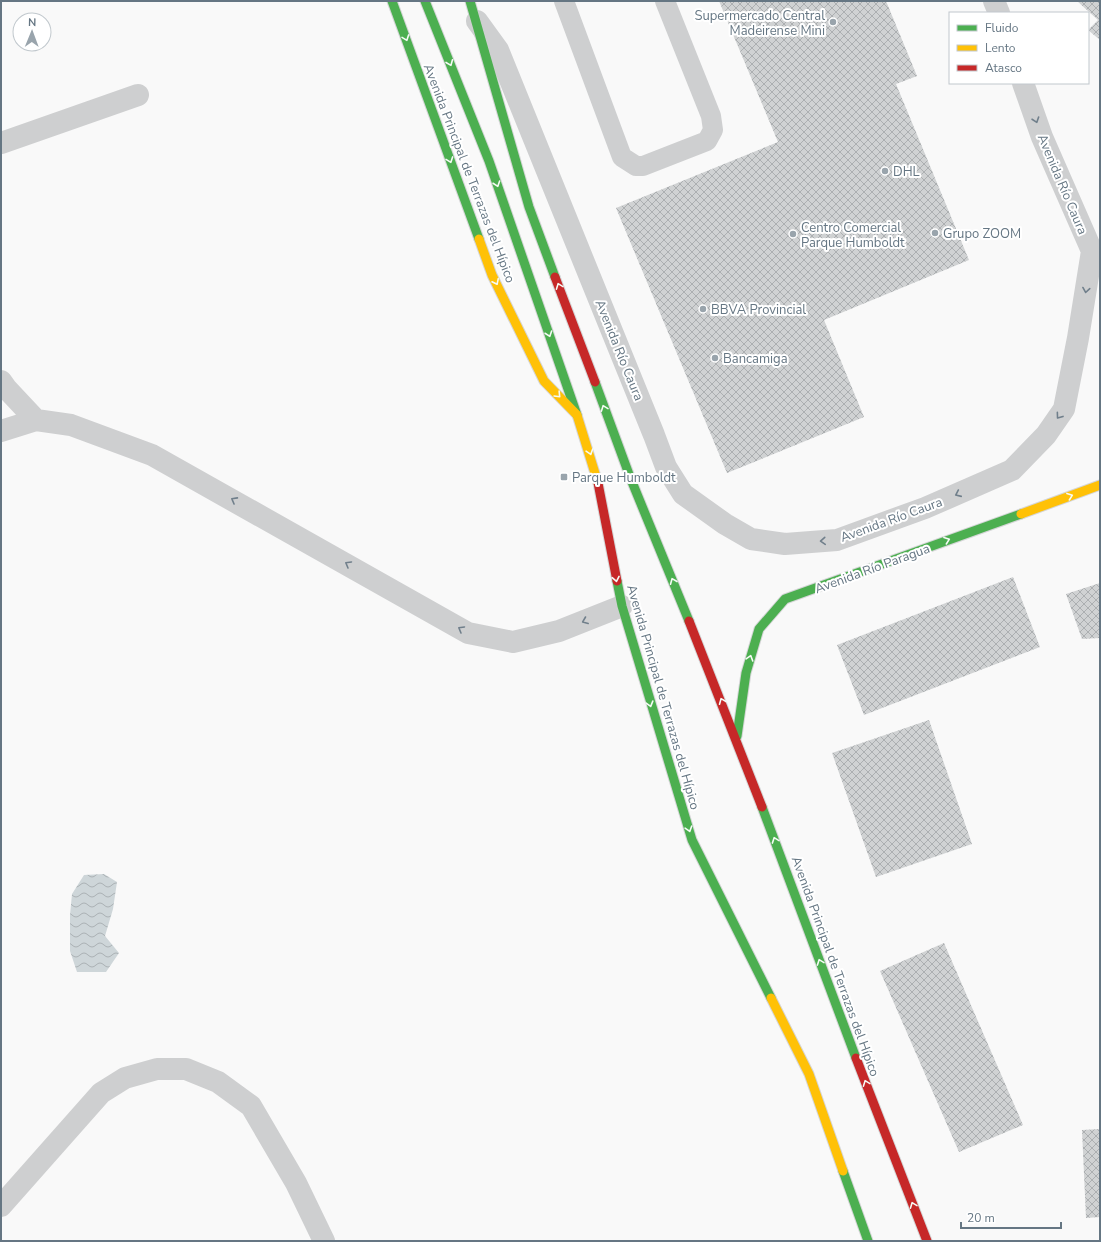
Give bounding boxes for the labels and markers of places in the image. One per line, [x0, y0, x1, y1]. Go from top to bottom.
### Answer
place label: Supermercado Central Madeirense Mini [694, 7, 825, 40]
marker: Supermercado Central Madeirense Mini [828, 17, 838, 27]
place label: DHL [893, 163, 920, 181]
marker: DHL [880, 166, 890, 176]
place label: Centro Comercial Parque Humboldt [801, 219, 905, 252]
place label: Grupo ZOOM [943, 225, 1021, 243]
marker: Grupo ZOOM [930, 228, 940, 238]
marker: Centro Comercial Parque Humboldt [788, 229, 798, 239]
place label: BBVA Provincial [711, 301, 806, 319]
marker: BBVA Provincial [698, 304, 708, 314]
place label: Bancamiga [723, 350, 788, 368]
marker: Bancamiga [710, 353, 720, 363]
place label: Parque Humboldt [572, 469, 676, 487]
marker: Parque Humboldt [559, 472, 569, 482]

